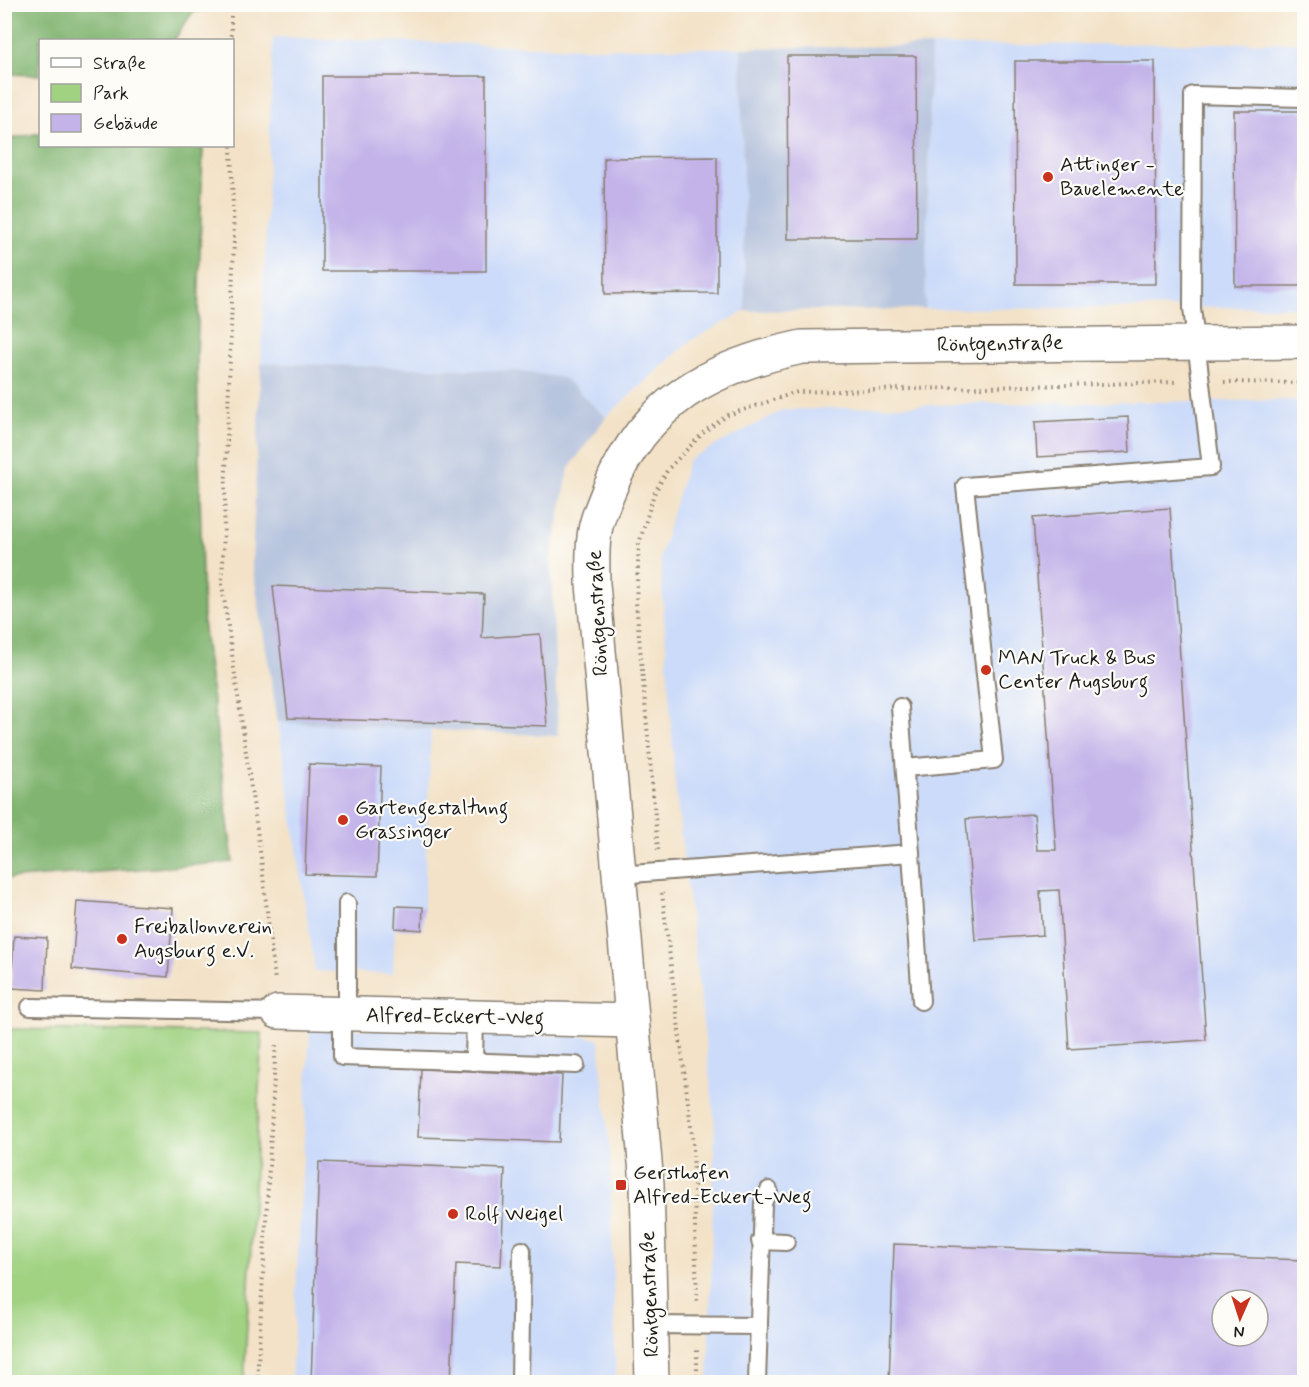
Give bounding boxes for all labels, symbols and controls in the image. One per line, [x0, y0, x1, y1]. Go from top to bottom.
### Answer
legend [39, 39, 234, 147]
text: Straße [93, 52, 146, 76]
text: Park [93, 82, 129, 106]
text: Gebäude [93, 112, 158, 136]
place label: Attinger - Bauelemente [1060, 151, 1184, 203]
marker: Attinger - Bauelemente [1041, 170, 1055, 184]
street label: Röntgenstraße [937, 329, 1063, 360]
street label: Röntgenstraße [581, 549, 616, 677]
place label: MAN Truck & Bus Center Augsburg [998, 644, 1156, 698]
marker: MAN Truck & Bus Center Augsburg [979, 663, 993, 677]
place label: Gartengestaltung Grassinger [355, 794, 508, 847]
marker: Gartengestaltung Grassinger [336, 813, 350, 827]
place label: Freiballonverein Augsburg e.V. [134, 913, 272, 967]
marker: Freiballonverein Augsburg e.V. [115, 932, 129, 946]
street label: Alfred-Eckert-Weg [365, 1001, 545, 1035]
place label: Gersthofen Alfred-Eckert-Weg [633, 1159, 812, 1213]
marker: Gersthofen Alfred-Eckert-Weg [614, 1178, 628, 1192]
place label: Rolf Weigel [465, 1200, 563, 1228]
marker: Rolf Weigel [446, 1207, 460, 1221]
street label: Röntgenstraße [634, 1230, 667, 1358]
north arrow [1210, 1288, 1270, 1348]
text: N [1233, 1321, 1245, 1342]

